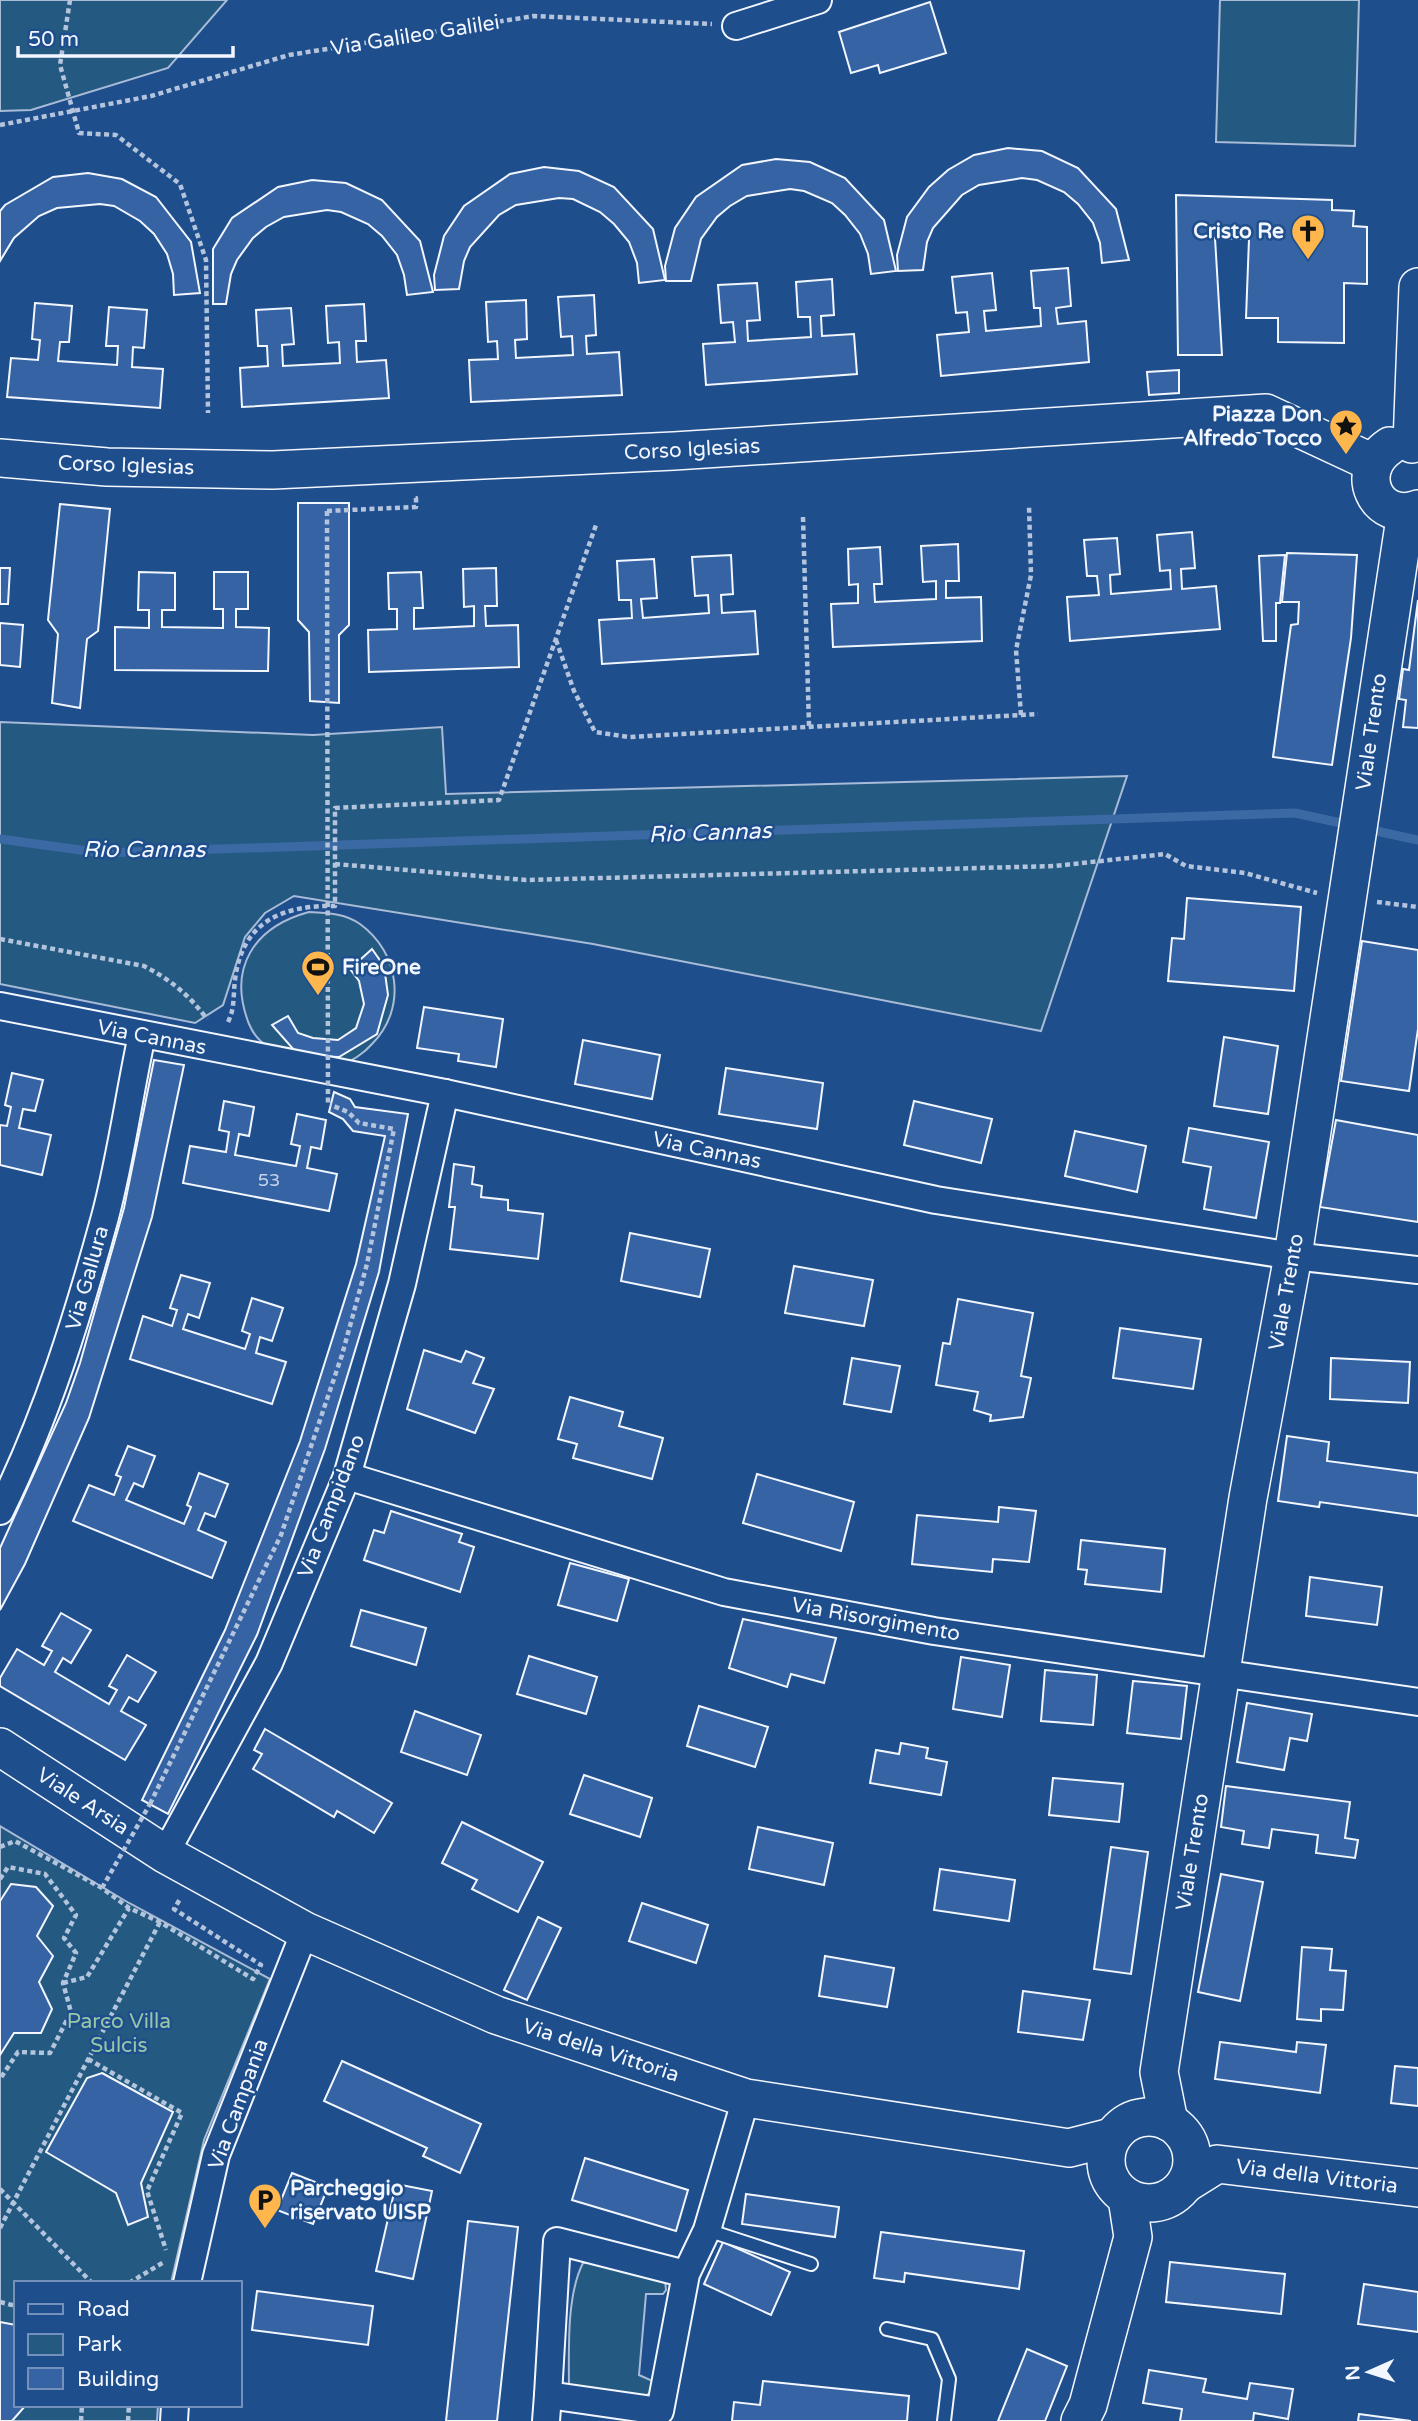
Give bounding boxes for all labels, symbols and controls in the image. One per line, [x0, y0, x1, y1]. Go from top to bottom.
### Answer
street label: Via Galileo Galilei [329, 10, 501, 61]
scale bar [18, 14, 233, 58]
text: 50 m [28, 27, 79, 52]
church icon: Cristo Re [1289, 212, 1327, 261]
place label: Cristo Re [1193, 219, 1284, 244]
place label: Piazza Don Alfredo Tocco [1183, 402, 1322, 451]
place icon: Piazza Don Alfredo Tocco [1327, 407, 1365, 456]
street label: Corso Iglesias [623, 433, 761, 466]
street label: Corso Iglesias [57, 451, 195, 480]
street label: Viale Trento [1351, 672, 1392, 792]
water label: Rio Cannas [648, 817, 774, 849]
water label: Rio Cannas [83, 836, 207, 864]
sports icon: FireOne [299, 948, 337, 997]
place label: FireOne [342, 955, 421, 980]
street label: Via Cannas [95, 1015, 209, 1060]
street label: Via Cannas [650, 1127, 764, 1174]
house number: 53 [258, 1169, 280, 1191]
street label: Via Gallura [61, 1223, 114, 1333]
street label: Viale Trento [1264, 1232, 1309, 1353]
street label: Via Campidano [293, 1431, 370, 1581]
street label: Via Risorgimento [790, 1592, 962, 1647]
street label: Viale Arsia [32, 1762, 133, 1840]
street label: Viale Trento [1171, 1792, 1214, 1912]
park label: Parco Villa Sulcis [67, 2009, 171, 2058]
street label: Via della Vittoria [519, 2013, 682, 2088]
street label: Via Campania [203, 2035, 274, 2173]
street label: Via della Vittoria [1234, 2154, 1399, 2199]
place label: Parcheggio riservato UISP [290, 2176, 431, 2225]
parking icon: Parcheggio riservato UISP [246, 2181, 284, 2230]
legend [14, 2281, 242, 2407]
text: Road [77, 2297, 130, 2322]
text: Park [77, 2332, 122, 2357]
north arrow [1334, 2337, 1404, 2407]
text: N [1342, 2365, 1364, 2381]
text: Building [77, 2367, 159, 2392]

